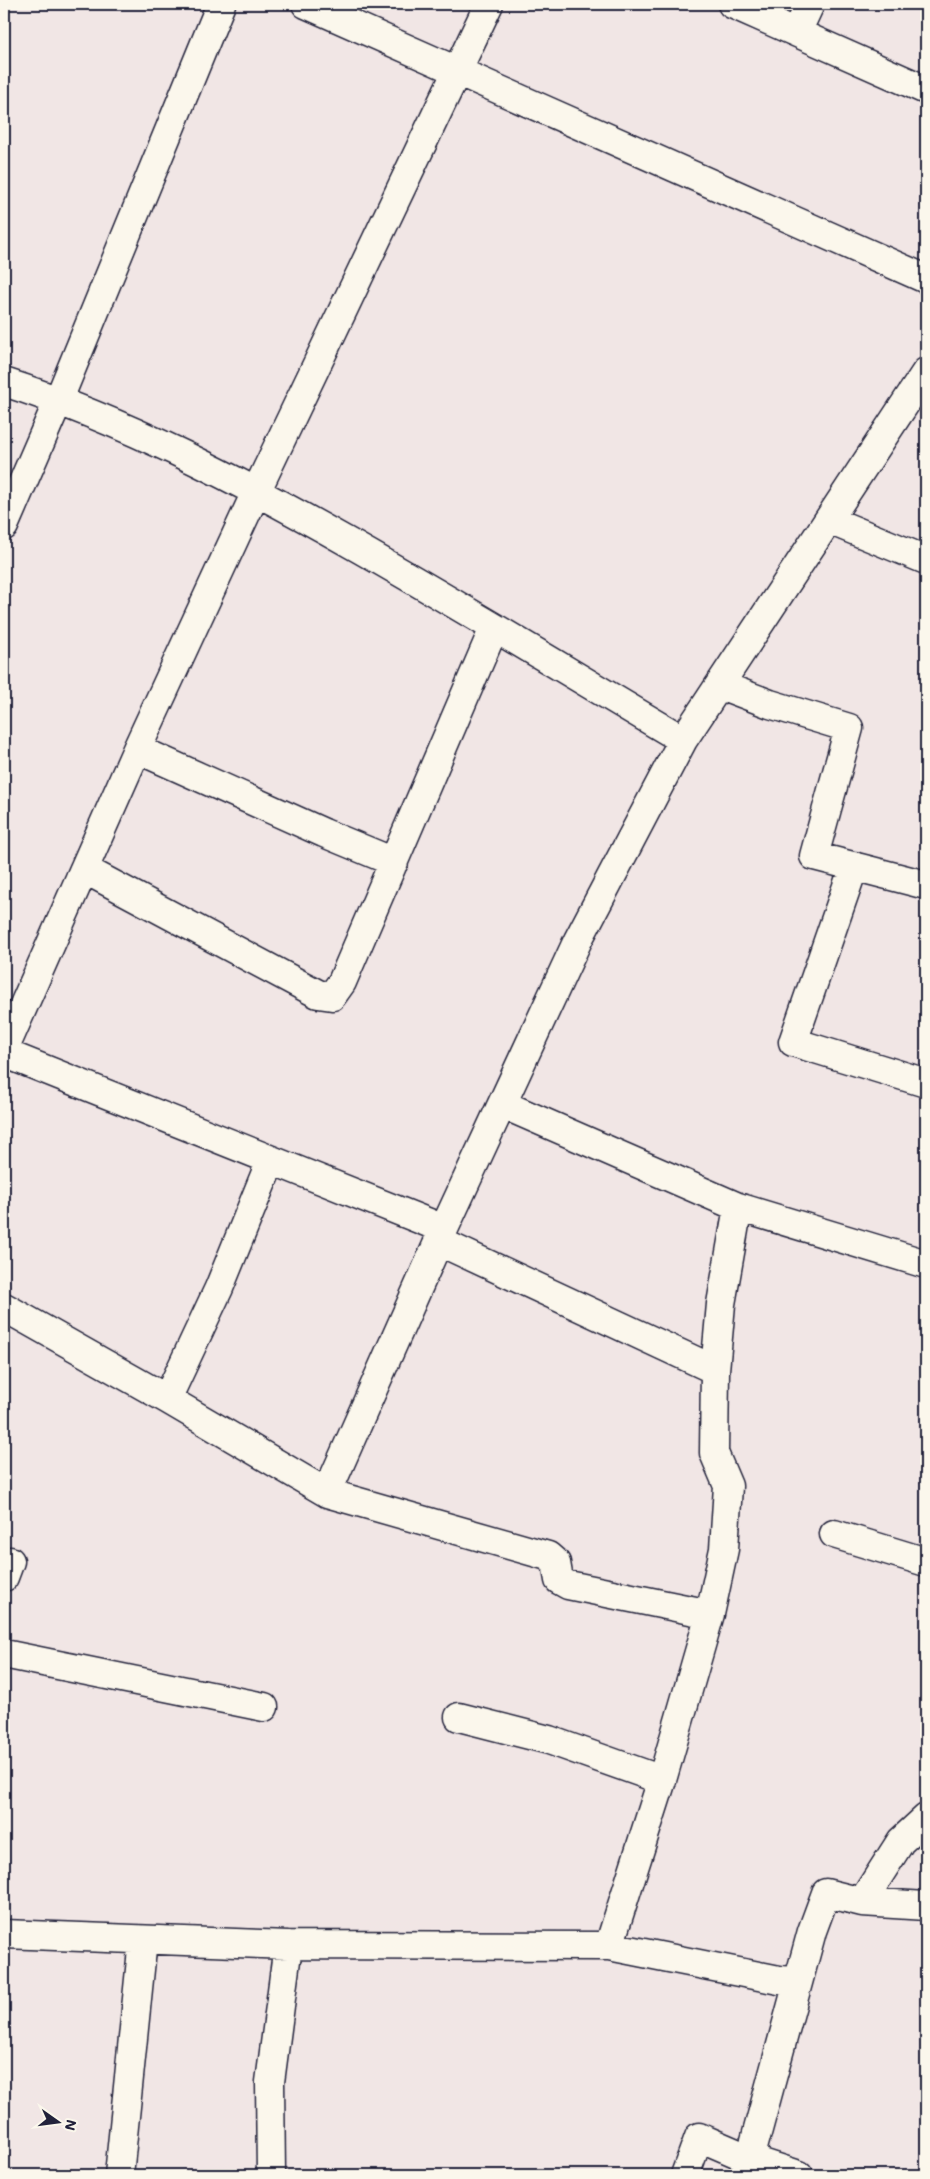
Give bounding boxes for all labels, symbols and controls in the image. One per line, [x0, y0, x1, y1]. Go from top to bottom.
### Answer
north arrow [32, 2096, 82, 2146]
text: N [61, 2118, 82, 2133]

